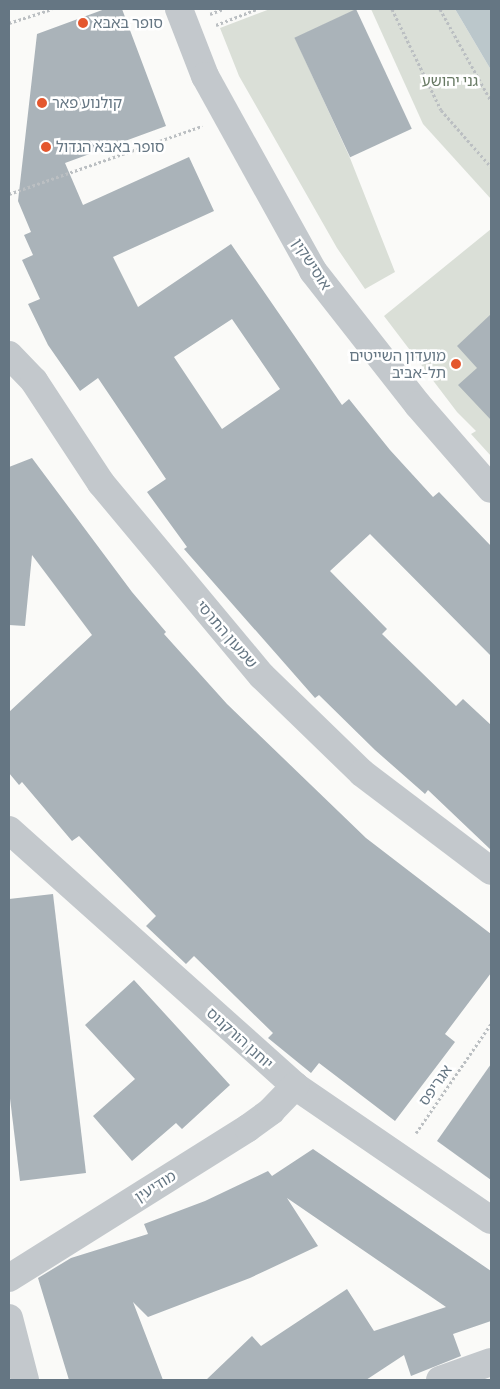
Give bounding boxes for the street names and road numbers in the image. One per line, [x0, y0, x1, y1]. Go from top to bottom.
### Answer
street label: אוסישקין [289, 235, 335, 293]
street label: שמעון התרסי [193, 597, 261, 671]
street label: יוחנן הורקנוס [203, 1003, 277, 1073]
street label: אגריפס [415, 1061, 455, 1109]
street label: מודיעין [131, 1166, 179, 1206]

